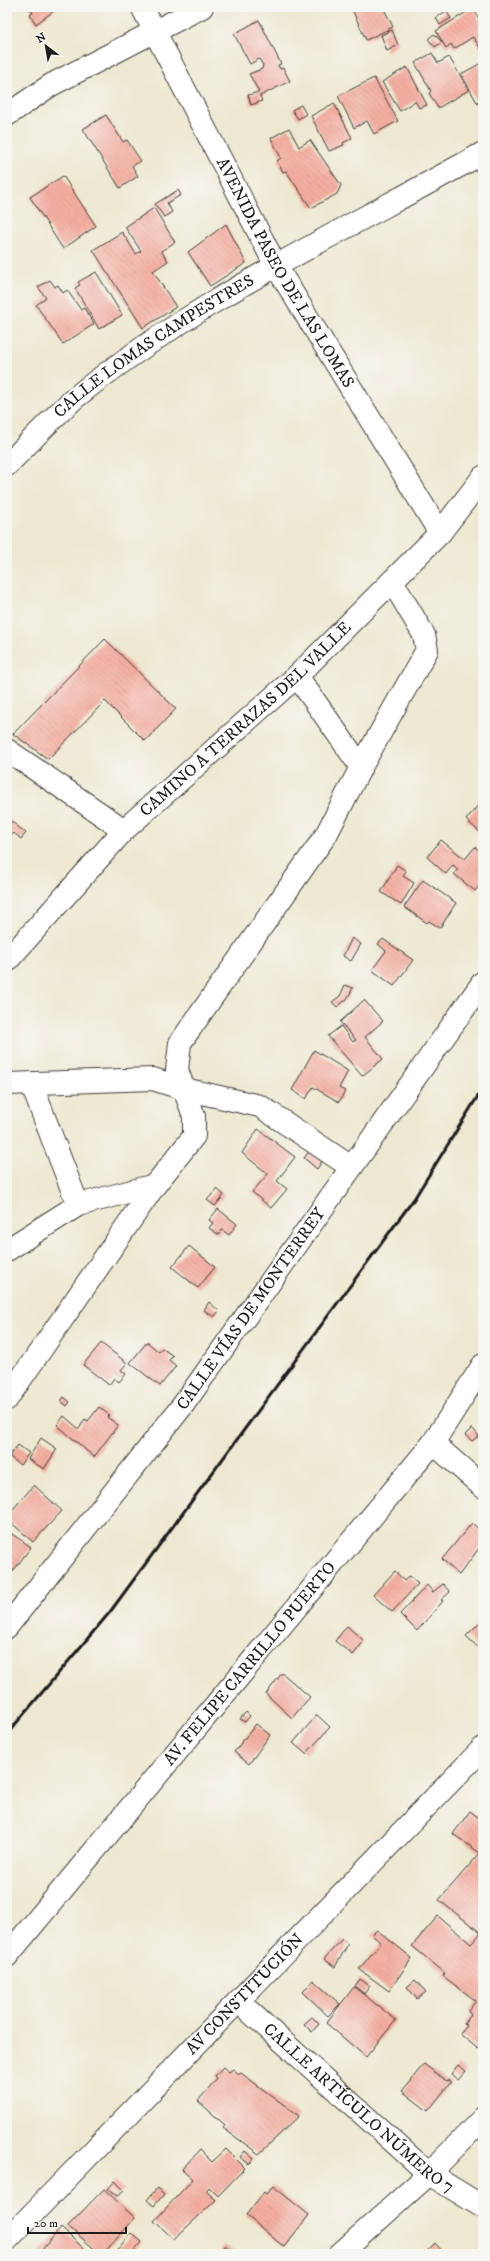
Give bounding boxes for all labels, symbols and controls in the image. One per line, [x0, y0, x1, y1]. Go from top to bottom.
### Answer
north arrow [26, 26, 66, 66]
text: N [34, 30, 49, 47]
street label: AVENIDA PASEO DE LAS LOMAS [211, 154, 359, 392]
street label: CALLE LOMAS CAMPESTRES [49, 269, 258, 423]
street label: CAMINO A TERRAZAS DEL VALLE [135, 617, 356, 822]
street label: CALLE VÍAS DE MONTERREY [172, 1203, 331, 1415]
street label: AV. FELIPE CARRILLO PUERTO [159, 1557, 341, 1770]
street label: AV CONSTITUCIÓN [181, 1929, 309, 2060]
street label: CALLE ARTÍCULO NÚMERO 7 [259, 2018, 458, 2198]
scale bar [28, 2209, 126, 2235]
text: 20 m [34, 2216, 58, 2231]

